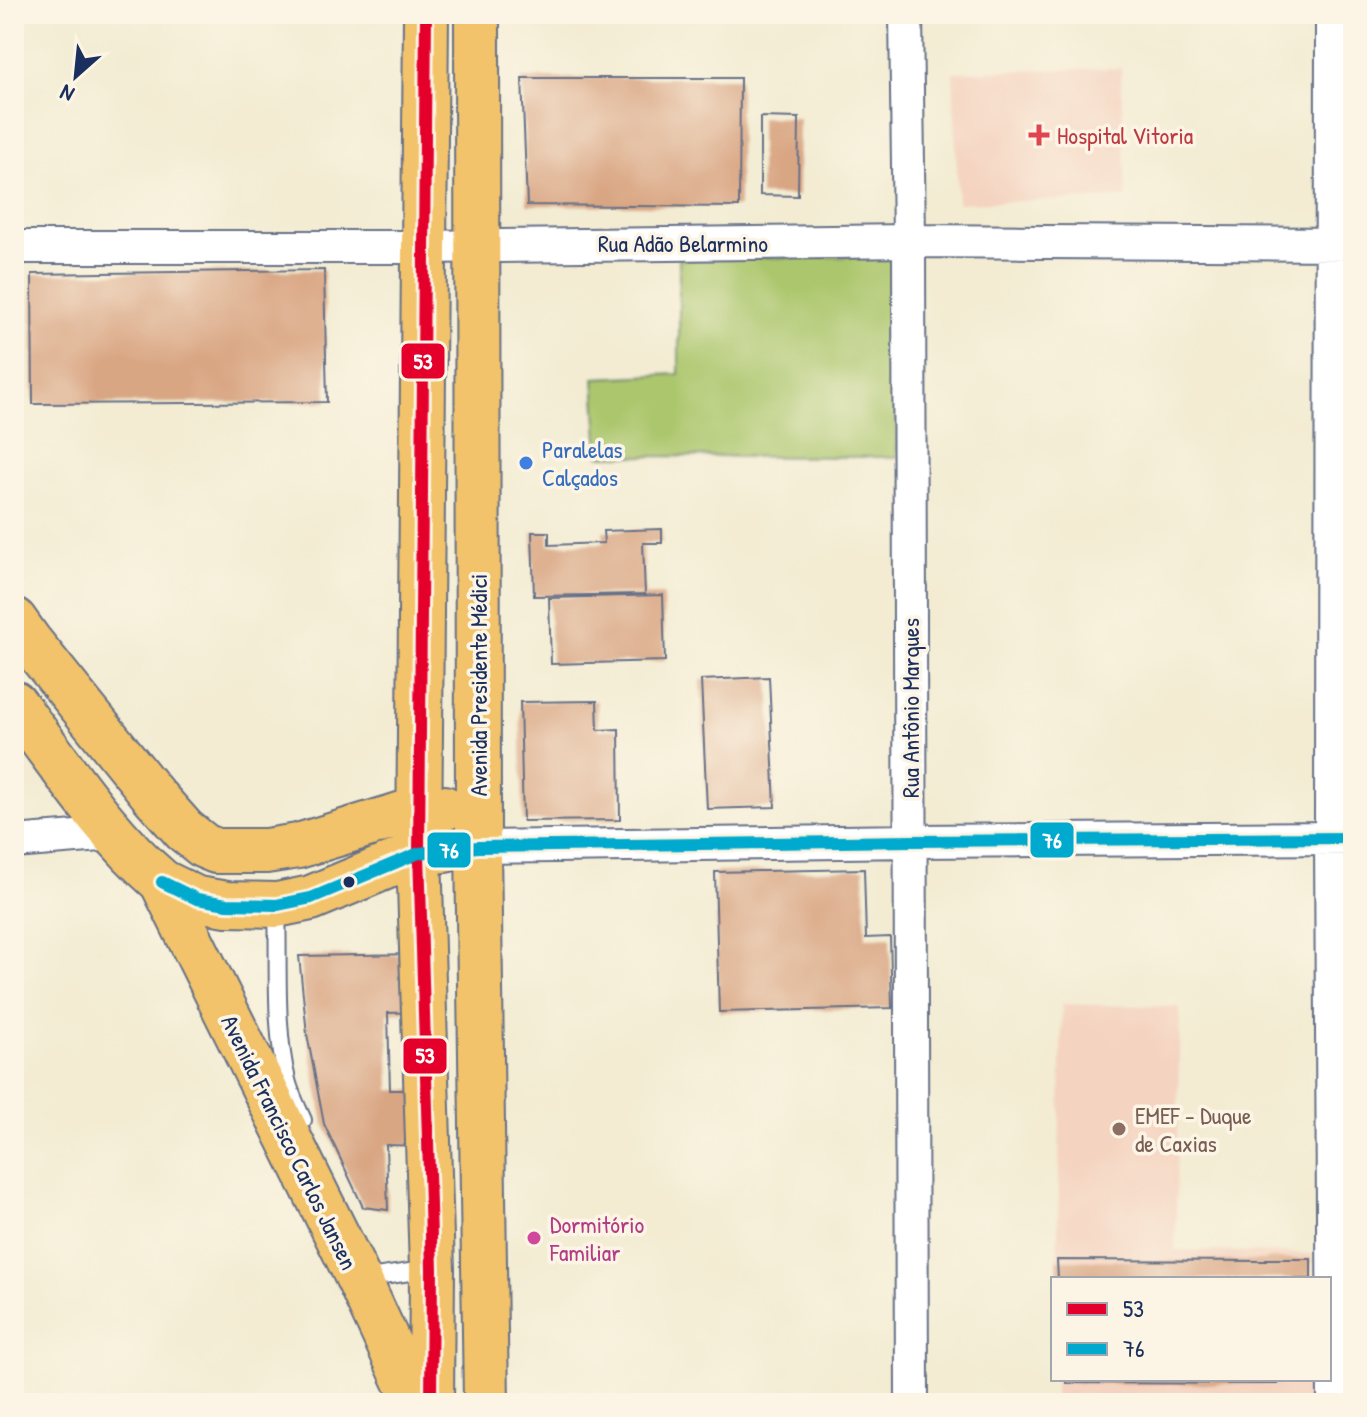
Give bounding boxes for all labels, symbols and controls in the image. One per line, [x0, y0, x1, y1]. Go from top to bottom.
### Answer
north arrow [36, 36, 116, 116]
text: N [55, 78, 79, 110]
place label: Hospital Vitoria [1057, 119, 1193, 151]
marker: Hospital Vitoria [1028, 124, 1050, 146]
street label: Rua Adão Belarmino [598, 227, 768, 259]
line badge: 53 [400, 342, 446, 380]
text: 53 [413, 346, 433, 376]
place label: Paralelas Calçados [542, 433, 623, 493]
marker: Paralelas Calçados [517, 454, 535, 472]
street label: Avenida Presidente Médici [462, 574, 494, 796]
street label: Rua Antônio Marques [894, 618, 926, 798]
line badge: 76 [1029, 821, 1075, 859]
text: 76 [1041, 825, 1062, 855]
line badge: 76 [426, 831, 472, 869]
text: 76 [438, 835, 459, 865]
unlabelled marker [341, 874, 357, 890]
street label: Avenida Francisco Carlos Jansen [214, 1009, 366, 1275]
line badge: 53 [402, 1037, 448, 1075]
text: 53 [415, 1040, 435, 1070]
place label: EMEF - Duque de Caxias [1135, 1099, 1252, 1159]
marker: EMEF - Duque de Caxias [1110, 1120, 1128, 1138]
place label: Dormitório Familiar [549, 1208, 645, 1268]
marker: Dormitório Familiar [525, 1229, 543, 1247]
legend [1051, 1277, 1331, 1381]
text: 53 [1123, 1292, 1144, 1324]
text: 76 [1123, 1332, 1144, 1364]

